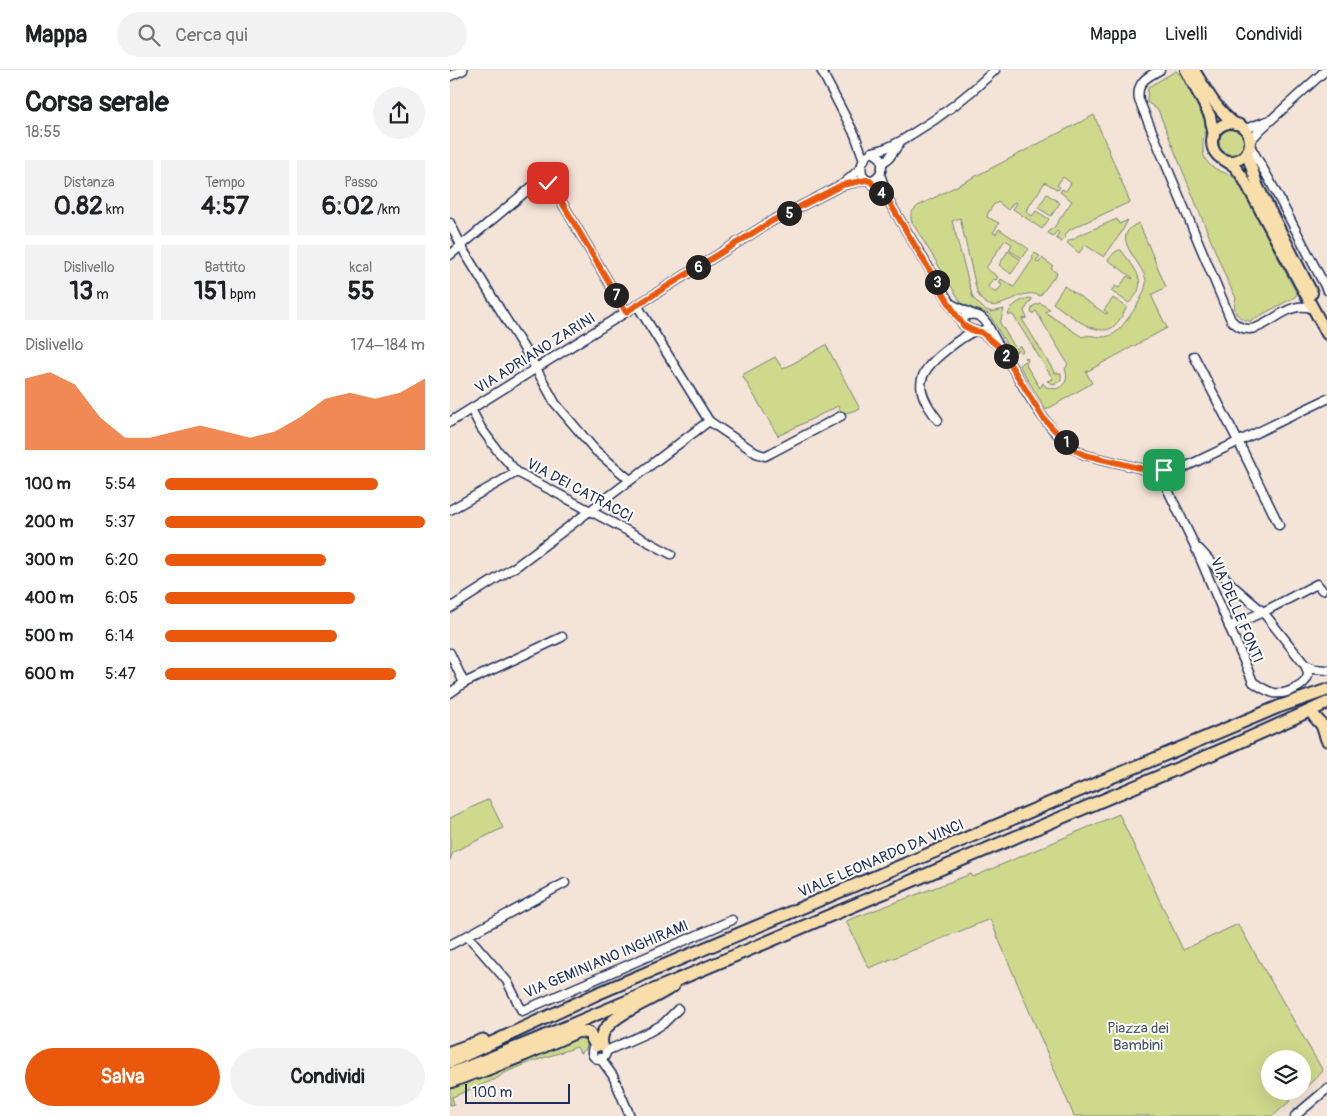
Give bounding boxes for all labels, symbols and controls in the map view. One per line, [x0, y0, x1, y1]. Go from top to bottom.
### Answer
search box [117, 12, 467, 57]
text: Mappa [25, 20, 87, 49]
icon: search [135, 21, 163, 49]
text: Cerca qui [175, 23, 248, 47]
text: Mappa [1090, 23, 1137, 46]
text: Livelli [1165, 23, 1207, 46]
text: Condividi [1235, 23, 1302, 46]
text: Corsa serale [25, 85, 169, 120]
button: share [373, 87, 425, 139]
text: 18:55 [25, 122, 61, 142]
pin [527, 162, 569, 204]
icon: check [534, 169, 562, 197]
text: Distanza [64, 174, 115, 191]
text: Tempo [205, 174, 245, 191]
text: Passo [344, 174, 378, 191]
pin: 4 [868, 180, 894, 206]
text: 4 [877, 185, 886, 202]
text: 0.82 [54, 191, 103, 222]
text: 4:57 [201, 191, 249, 222]
text: 6:02 [322, 191, 374, 222]
pin: 5 [776, 200, 802, 226]
text: km [103, 201, 124, 218]
text: /km [374, 201, 400, 218]
text: 5 [786, 205, 793, 222]
pin: 6 [686, 254, 710, 280]
text: Dislivello [63, 259, 115, 276]
text: Battito [205, 259, 245, 276]
text: kcal [350, 259, 372, 276]
text: 6 [694, 259, 703, 276]
pin: 3 [924, 270, 950, 294]
text: 3 [934, 274, 941, 291]
text: 13 [69, 276, 93, 307]
text: 151 [194, 276, 227, 307]
text: 55 [347, 276, 375, 307]
pin: 7 [604, 282, 628, 308]
text: m [93, 286, 109, 303]
text: bpm [227, 286, 256, 303]
text: 7 [613, 287, 620, 304]
street label: VIA ADRIANO ZARINI [472, 309, 599, 398]
text: Dislivello [25, 335, 83, 355]
text: 174–184 m [350, 335, 425, 355]
pin: 2 [994, 344, 1018, 368]
text: 2 [1003, 348, 1010, 365]
pin: 1 [1054, 430, 1078, 454]
text: 1 [1064, 434, 1069, 451]
pin [1143, 449, 1185, 491]
street label: VIA DEI CATRACCI [523, 454, 636, 527]
icon: arrive [1150, 456, 1178, 484]
text: 100 m [25, 474, 71, 494]
text: 5:54 [105, 474, 136, 494]
text: 200 m [25, 512, 73, 532]
text: 5:37 [105, 512, 135, 532]
text: 300 m [25, 550, 73, 570]
text: 6:20 [105, 550, 138, 570]
street label: VIA DELLE FONTI [1206, 555, 1267, 666]
text: 400 m [25, 588, 74, 608]
text: 6:05 [105, 588, 138, 608]
text: 500 m [25, 626, 73, 646]
text: 6:14 [105, 626, 134, 646]
text: 600 m [25, 664, 74, 684]
text: 5:47 [105, 664, 136, 684]
street label: VIALE LEONARDO DA VINCI [795, 815, 967, 902]
street label: VIA GEMINIANO INGHIRAMI [521, 916, 691, 1003]
park label: Piazza dei Bambini [1107, 1019, 1169, 1055]
button: Salva [25, 1048, 220, 1106]
button: Condividi [230, 1048, 425, 1106]
map controls [1261, 1050, 1311, 1100]
button: layers [1261, 1050, 1311, 1100]
scale bar [465, 1081, 570, 1104]
text: 100 m [472, 1084, 512, 1101]

